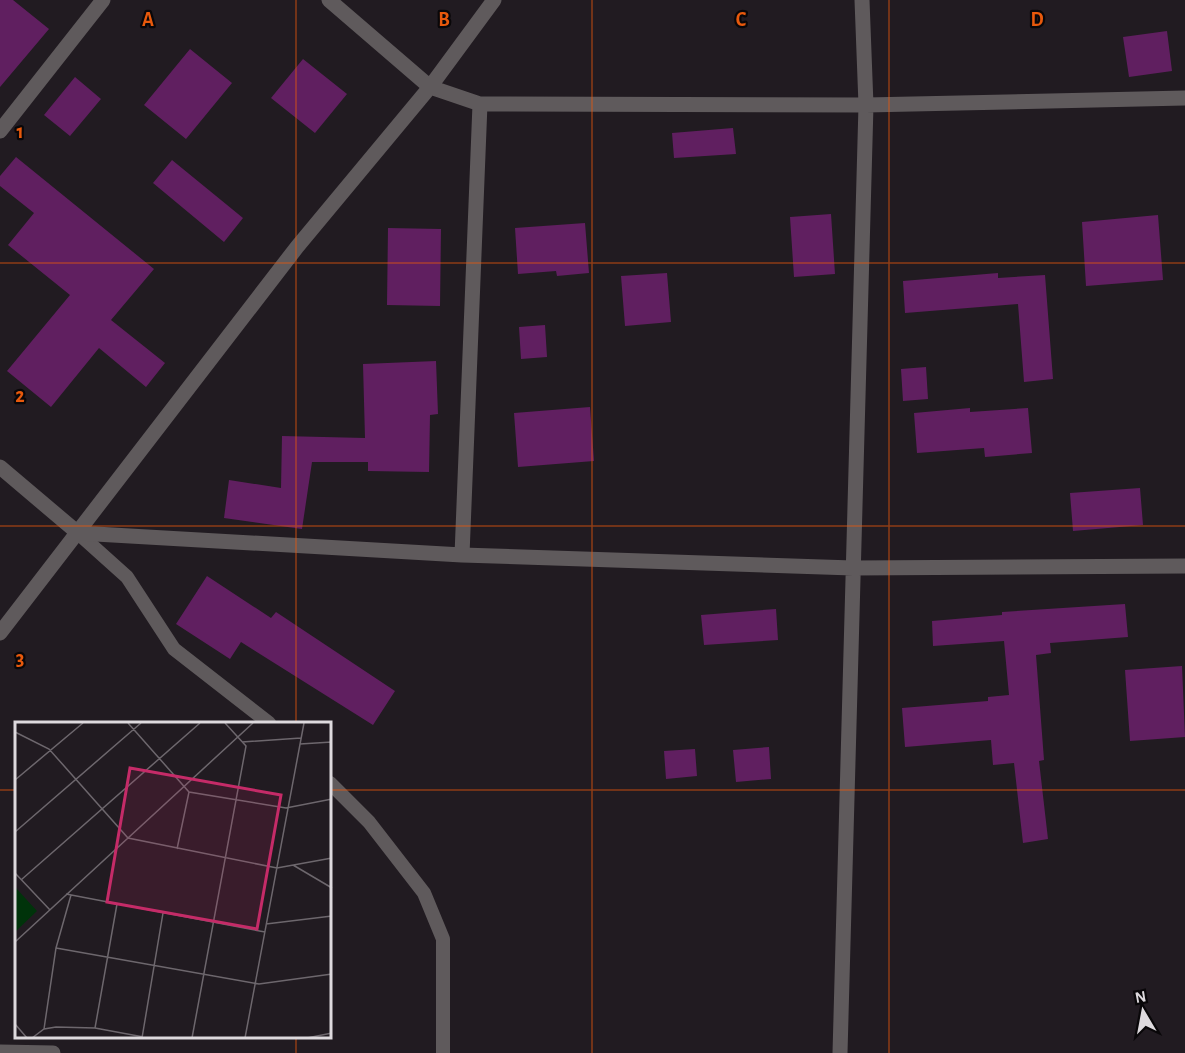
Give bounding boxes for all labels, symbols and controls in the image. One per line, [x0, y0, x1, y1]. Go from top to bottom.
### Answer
text: A [142, 10, 154, 30]
text: B [438, 10, 450, 30]
text: C [736, 10, 747, 30]
text: D [1030, 10, 1044, 30]
text: 1 [16, 122, 24, 142]
text: 2 [15, 386, 25, 406]
text: 3 [16, 649, 24, 669]
inset map [15, 722, 332, 1038]
north arrow [1113, 981, 1173, 1041]
text: N [1134, 988, 1147, 1006]

